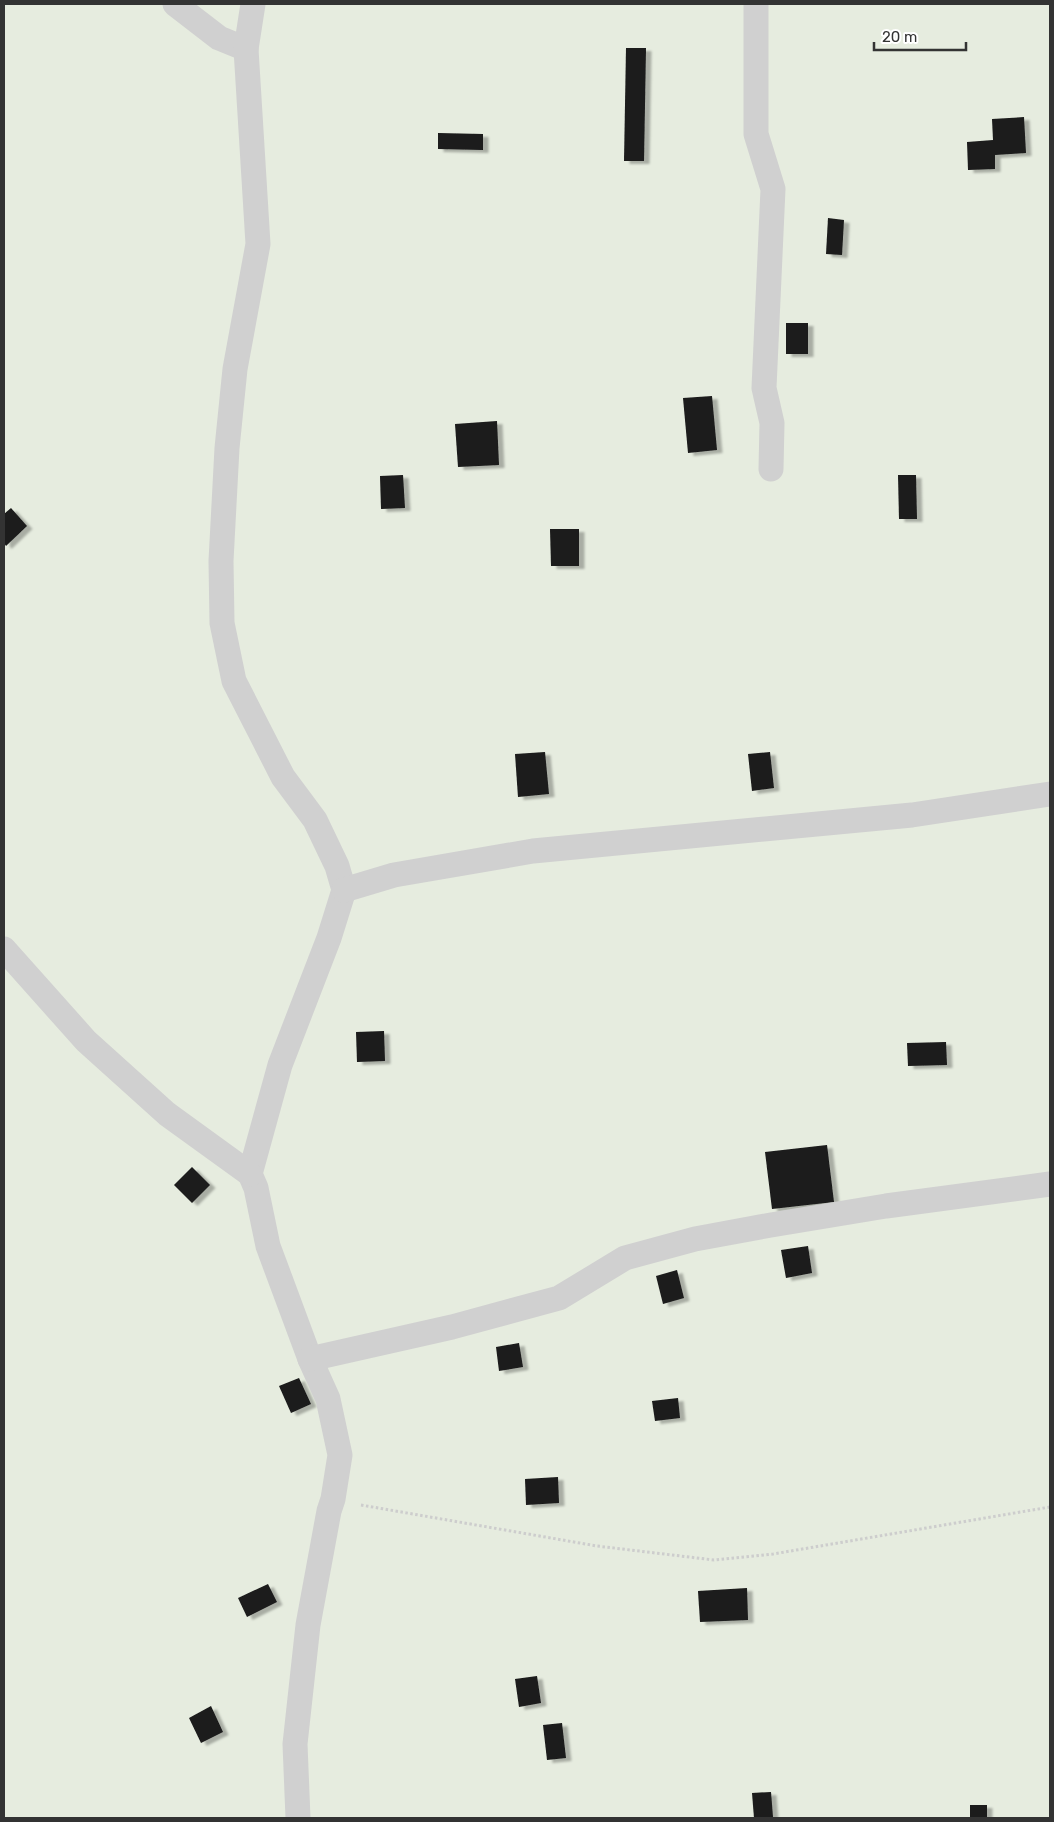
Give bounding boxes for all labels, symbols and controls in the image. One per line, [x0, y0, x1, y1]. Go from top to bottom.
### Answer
scale bar [874, 20, 966, 52]
text: 20 m [882, 28, 917, 46]

